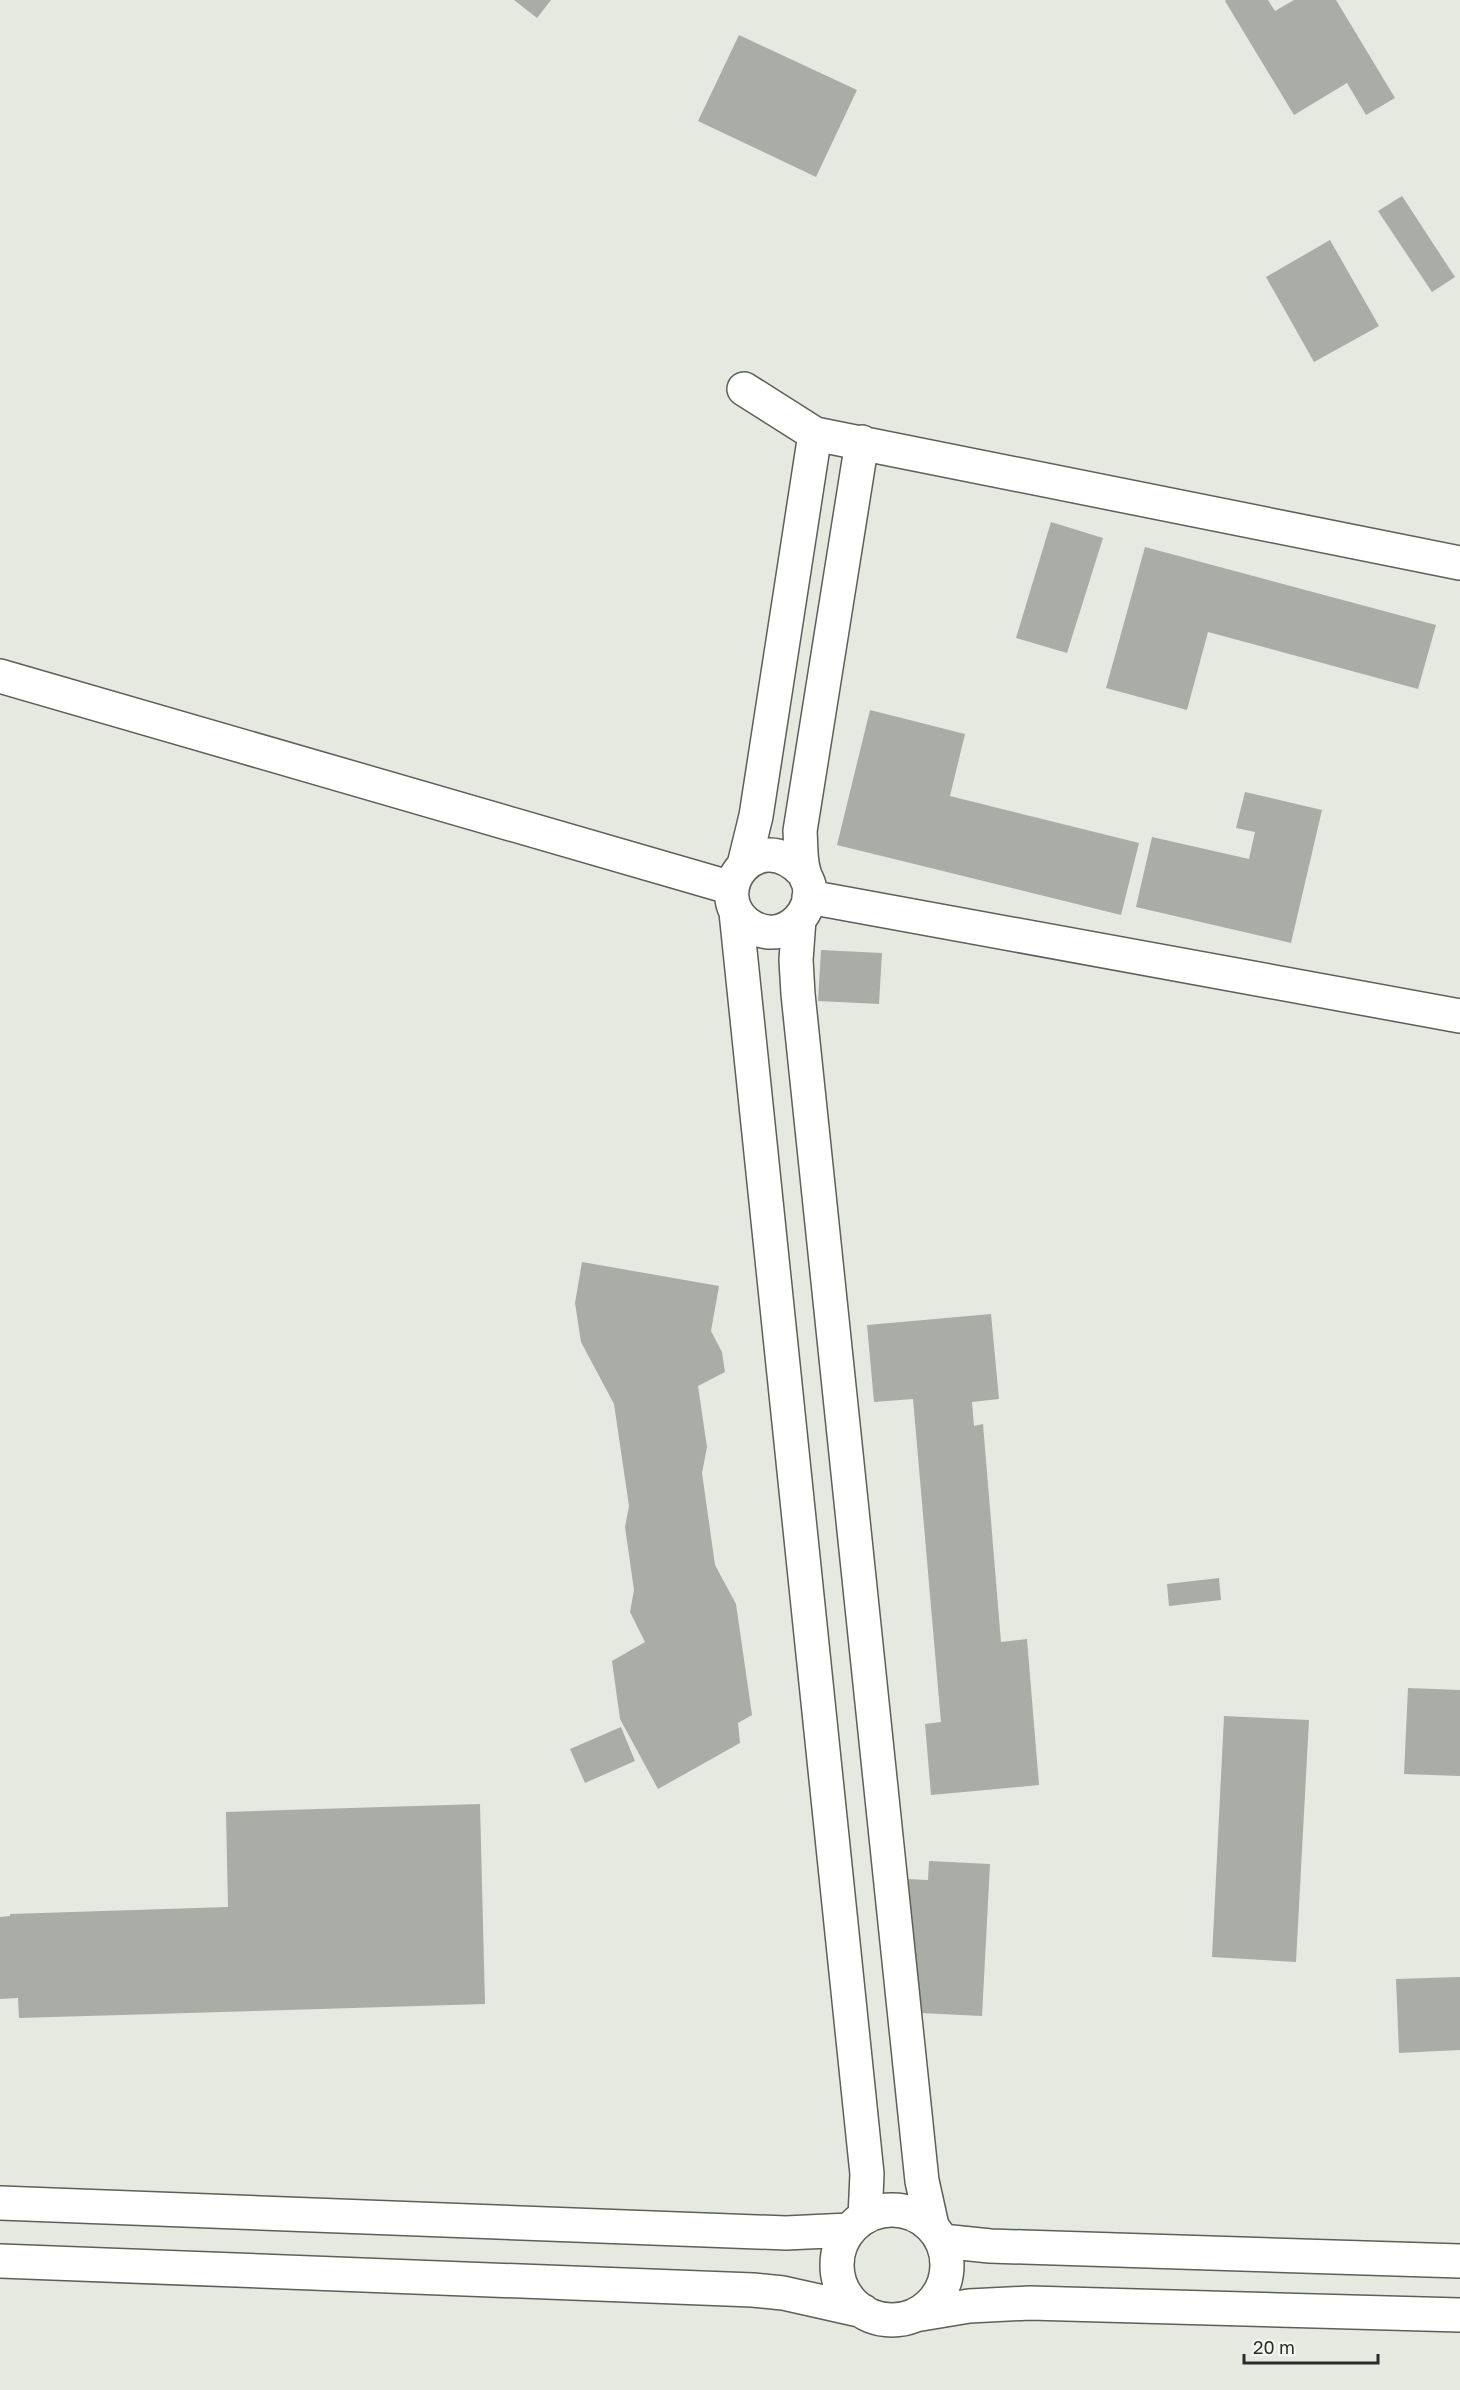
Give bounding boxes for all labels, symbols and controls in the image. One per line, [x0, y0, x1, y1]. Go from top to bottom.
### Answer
scale bar [1244, 2327, 1378, 2365]
text: 20 m [1253, 2336, 1295, 2358]

